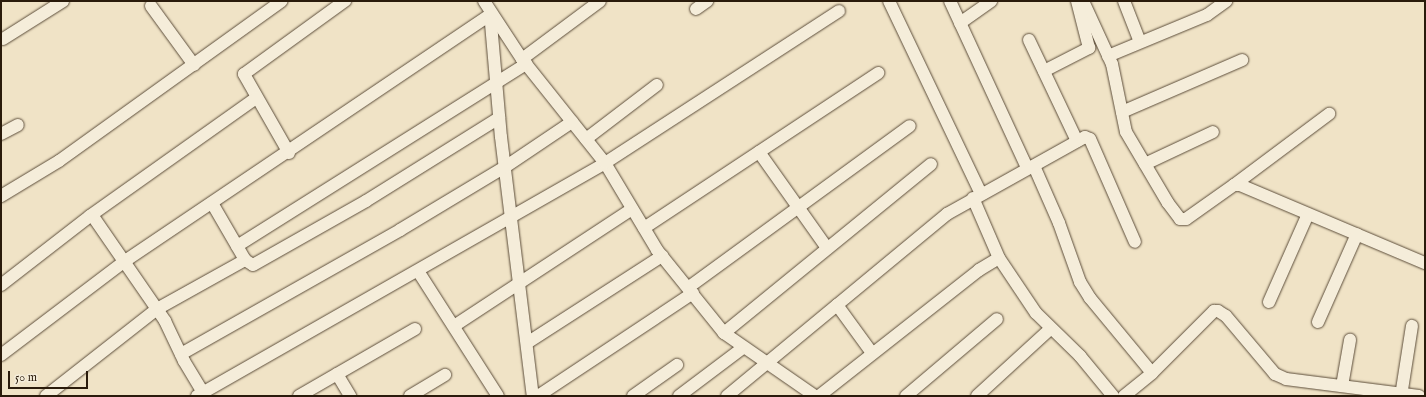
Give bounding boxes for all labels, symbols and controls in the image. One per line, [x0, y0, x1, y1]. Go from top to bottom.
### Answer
scale bar [10, 363, 90, 389]
text: 50 m [15, 370, 37, 385]

